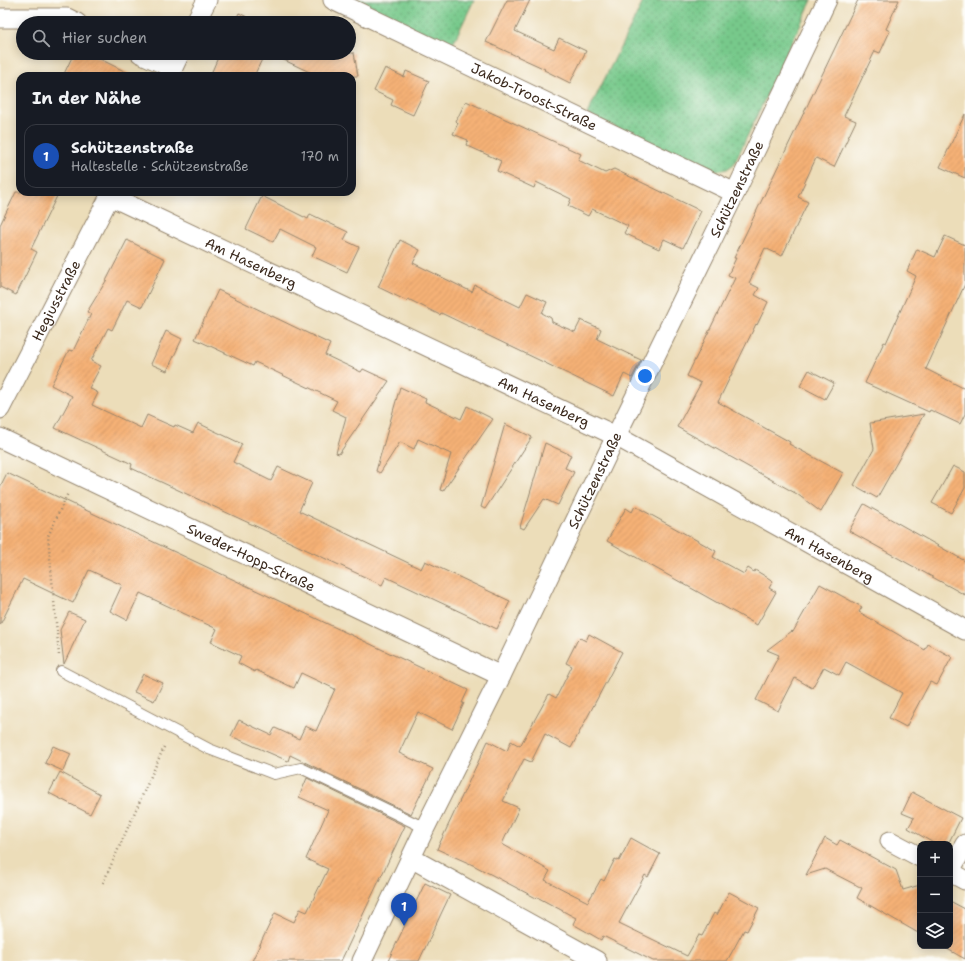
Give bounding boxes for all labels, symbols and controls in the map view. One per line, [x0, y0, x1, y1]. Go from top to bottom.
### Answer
search box [16, 16, 356, 60]
icon: search [30, 27, 52, 49]
text: Hier suchen [62, 28, 147, 48]
street label: Jakob-Troost-Straße [468, 59, 600, 134]
text: In der Nähe [32, 87, 141, 109]
text: Schützenstraße [71, 138, 194, 158]
street label: Schützenstraße [706, 138, 768, 241]
text: 1 [43, 148, 49, 165]
text: 170 m [301, 148, 339, 165]
text: Haltestelle · Schützenstraße [71, 158, 249, 175]
street label: Am Hasenberg [202, 233, 300, 292]
street label: Hegiusstraße [28, 257, 84, 344]
your location [635, 366, 655, 386]
street label: Am Hasenberg [495, 372, 592, 431]
street label: Schützenstraße [564, 429, 626, 532]
street label: Sweder-Hopp-Straße [184, 519, 318, 595]
street label: Am Hasenberg [781, 523, 877, 587]
map controls [917, 841, 953, 949]
button: + [917, 841, 953, 877]
button: − [917, 877, 953, 913]
pin: 1 [391, 893, 417, 926]
button: layers [917, 913, 953, 949]

